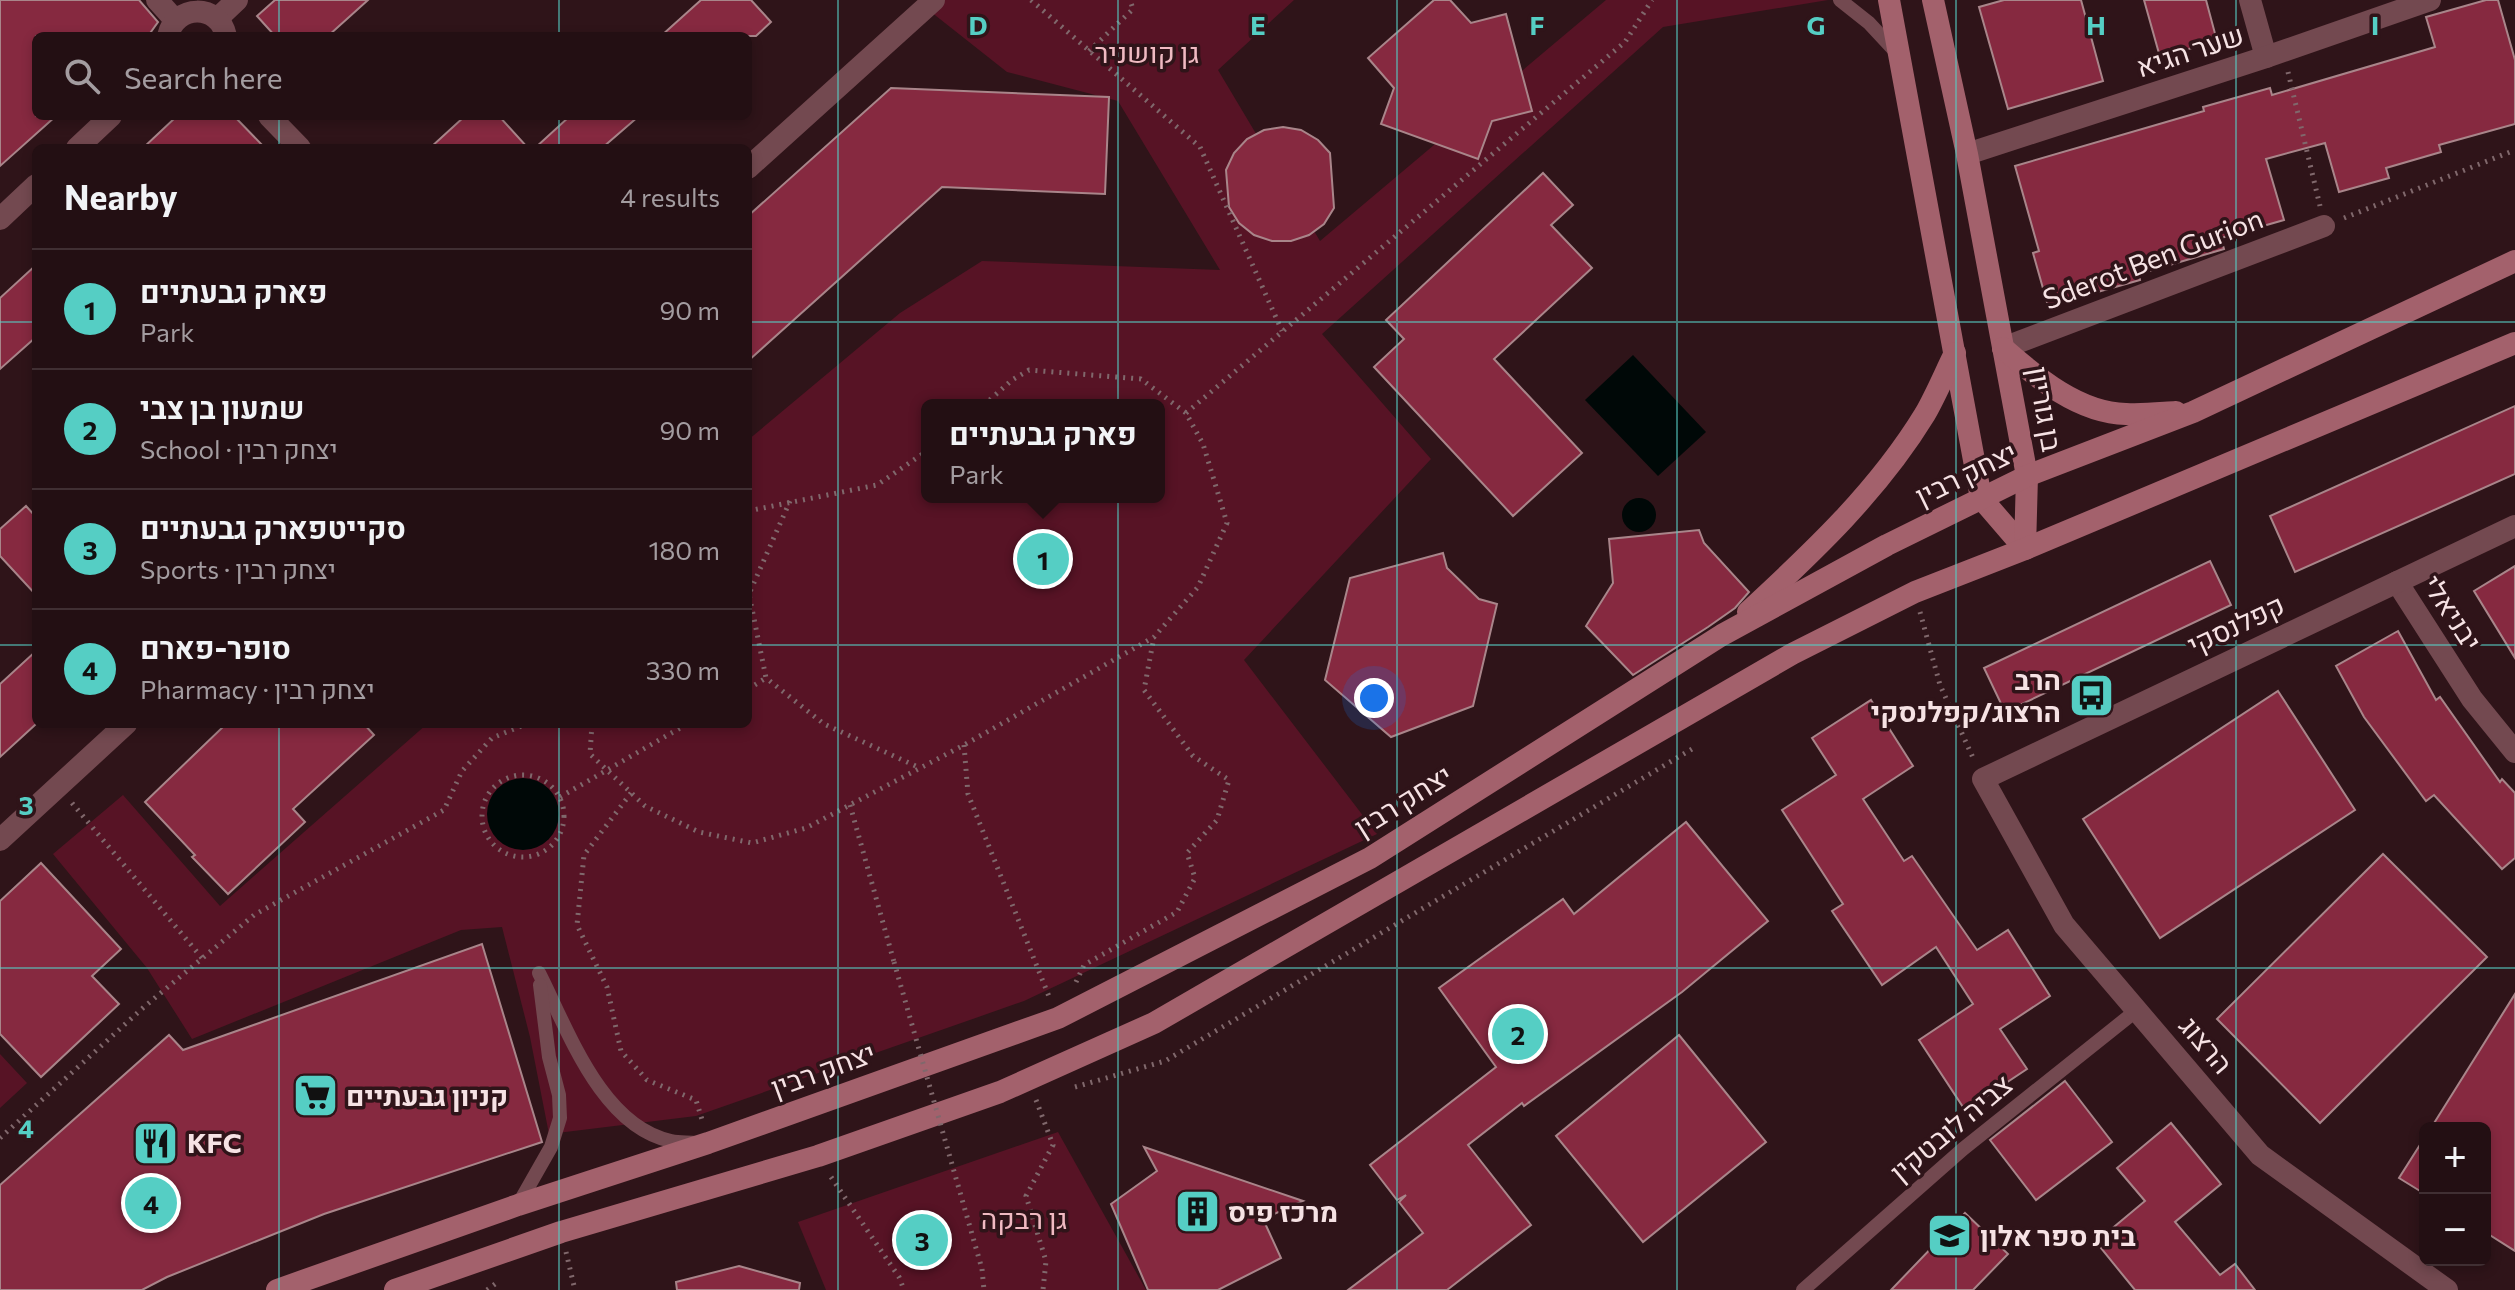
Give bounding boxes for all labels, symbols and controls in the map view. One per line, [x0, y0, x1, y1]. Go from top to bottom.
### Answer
text: D [968, 9, 988, 40]
text: E [1250, 9, 1266, 40]
text: F [1529, 9, 1545, 40]
text: G [1807, 9, 1825, 40]
text: H [2086, 9, 2106, 40]
text: I [2371, 9, 2379, 40]
street label: שער הגיא [2132, 17, 2248, 83]
search box [32, 32, 752, 120]
park label: גן קושניר [1095, 35, 1199, 69]
icon: search [60, 54, 104, 98]
text: Search here [124, 58, 283, 95]
text: Nearby [64, 175, 178, 217]
text: 4 results [620, 181, 720, 212]
street label: Sderot Ben Gurion [2038, 200, 2268, 316]
text: פארק גבעתיים [140, 272, 327, 309]
text: 1 [84, 294, 96, 325]
text: 90 m [660, 294, 720, 325]
text: Park [140, 316, 194, 347]
street label: בן גוריון [2022, 364, 2070, 454]
text: שמעון בן צבי [140, 388, 305, 425]
popup [921, 399, 1165, 503]
text: 2 [83, 414, 97, 445]
text: 90 m [660, 414, 720, 445]
text: פארק גבעתיים [949, 414, 1137, 451]
text: School · יצחק רבין [140, 433, 338, 464]
street label: יצחק רבין [1909, 434, 2022, 512]
text: Park [949, 458, 1004, 489]
text: סקייטפארק גבעתיים [140, 508, 406, 545]
pin: 1 [1017, 529, 1069, 589]
text: 3 [82, 534, 98, 565]
text: 180 m [648, 534, 720, 565]
text: Sports · יצחק רבין [140, 553, 336, 584]
street label: יבניאלי [2416, 569, 2490, 656]
street label: קפלנסקי [2182, 587, 2290, 661]
text: סופר-פארם [140, 628, 291, 665]
text: 4 [82, 654, 98, 685]
text: 330 m [646, 654, 720, 685]
place label: הרב הרצוג/קפלנסקי [1871, 662, 2061, 728]
bus stop icon: הרב הרצוג/קפלנסקי [2068, 672, 2116, 720]
text: Pharmacy · יצחק רבין [140, 673, 375, 704]
your location [1354, 678, 1394, 718]
street label: יצחק רבין [1347, 757, 1457, 843]
text: 3 [18, 789, 34, 820]
pin: 2 [1492, 1004, 1544, 1064]
street label: הרצוג [2173, 1009, 2241, 1080]
street label: יצחק רבין [766, 1035, 879, 1104]
street label: צביה לובטקין [1882, 1066, 2018, 1188]
supermarket icon: קניון גבעתיים [291, 1072, 339, 1120]
place label: קניון גבעתיים [346, 1078, 508, 1112]
text: 4 [18, 1112, 34, 1143]
restaurant icon: KFC [132, 1119, 180, 1167]
map controls [2419, 1122, 2491, 1266]
button: + [2419, 1122, 2491, 1194]
place label: KFC [187, 1125, 242, 1159]
pin: 4 [125, 1173, 177, 1233]
building icon: מרכז פיס [1173, 1188, 1221, 1236]
place label: מרכז פיס [1228, 1194, 1338, 1228]
button: − [2419, 1194, 2491, 1266]
park label: גן רבקה [981, 1201, 1067, 1235]
pin: 3 [896, 1210, 948, 1270]
school or university icon: בית ספר אלון [1925, 1212, 1973, 1260]
place label: בית ספר אלון [1980, 1218, 2136, 1252]

